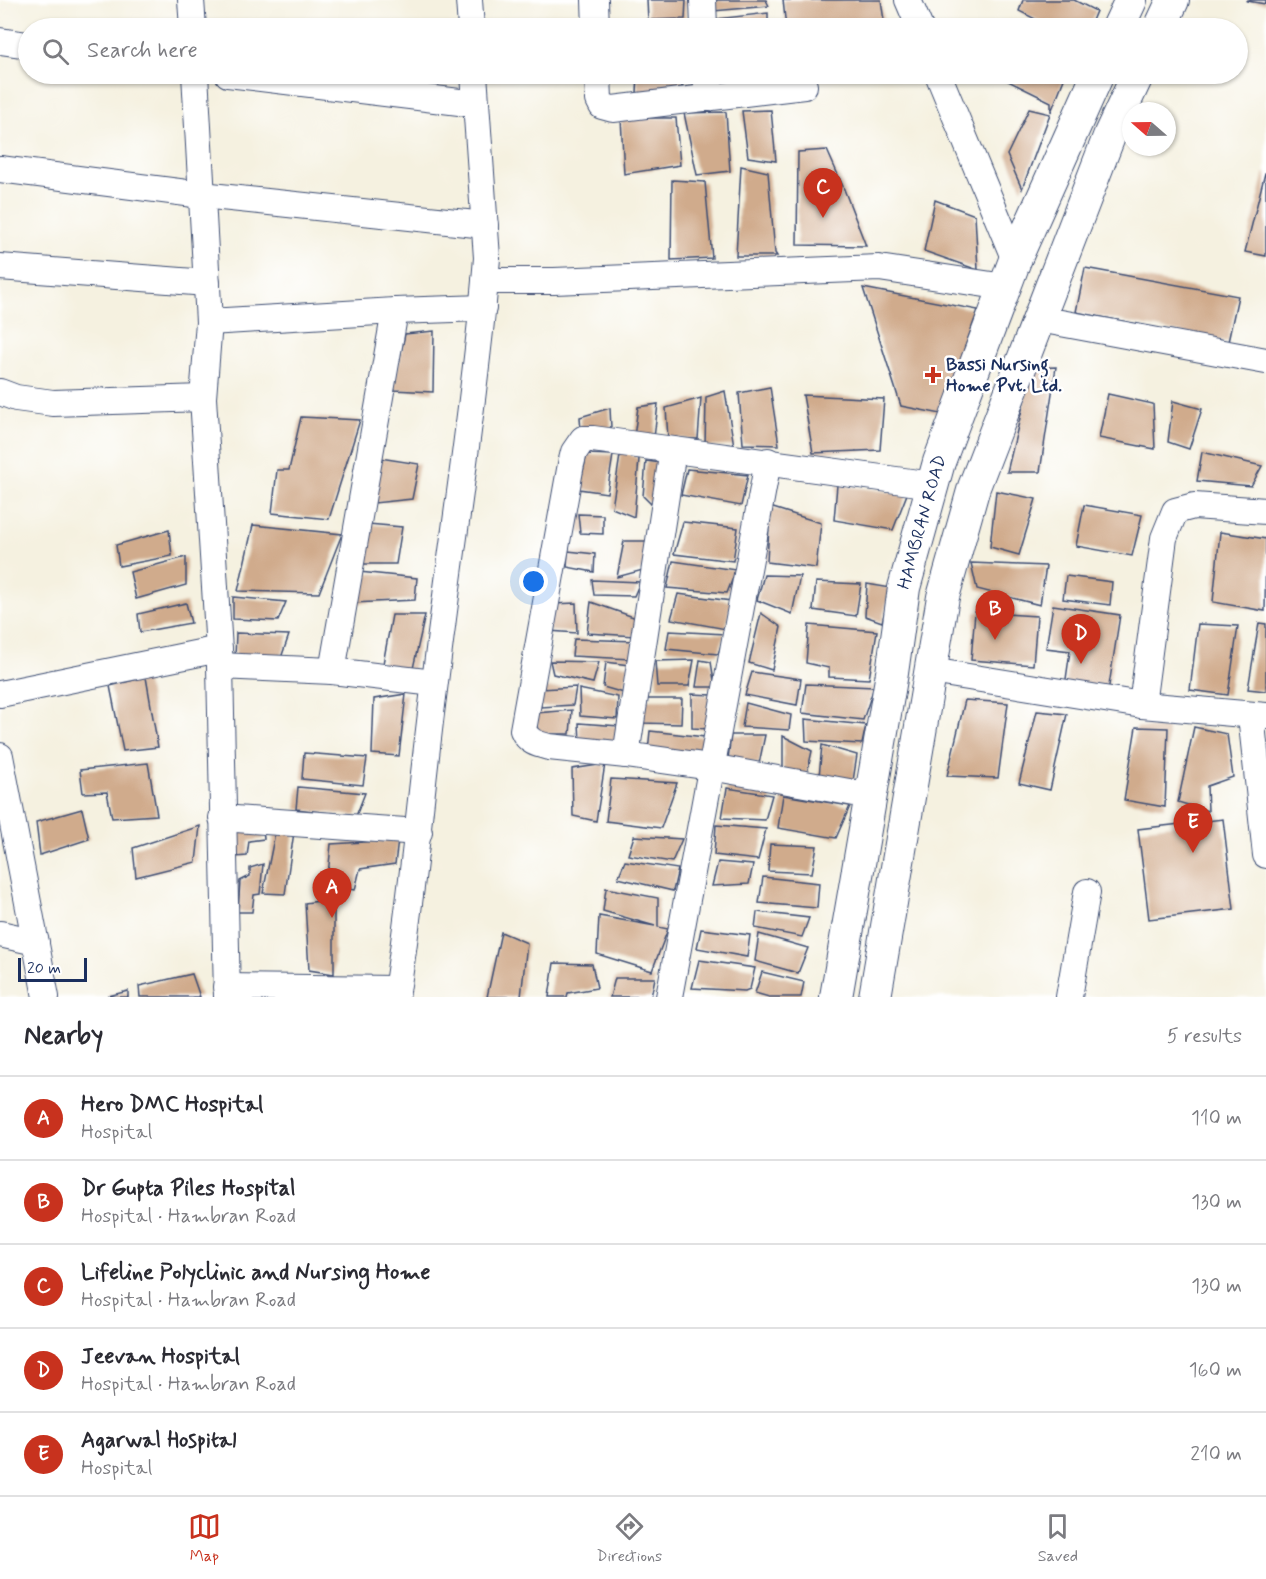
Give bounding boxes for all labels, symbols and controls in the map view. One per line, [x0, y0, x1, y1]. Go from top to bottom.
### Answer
search box [18, 18, 1248, 84]
icon: search [39, 35, 72, 68]
text: Search here [87, 37, 198, 65]
north arrow [1122, 102, 1176, 156]
pin: C [804, 168, 842, 218]
place label: Bassi Nursing Home Pvt. Ltd. [946, 353, 1062, 398]
marker: Bassi Nursing Home Pvt. Ltd. [924, 366, 942, 384]
street label: HAMBRAN ROAD [892, 451, 953, 592]
your location [519, 567, 548, 596]
pin: B [976, 590, 1014, 640]
pin: D [1062, 614, 1100, 664]
pin: E [1174, 804, 1212, 853]
pin: A [312, 868, 352, 918]
scale bar [18, 955, 87, 983]
text: 20 m [27, 958, 61, 979]
text: Nearby [24, 1019, 103, 1053]
text: 5 results [1167, 1023, 1242, 1050]
text: Hero DMC Hospital [81, 1091, 263, 1119]
text: A [37, 1105, 50, 1132]
text: 110 m [1191, 1105, 1242, 1132]
text: Hospital [81, 1119, 152, 1146]
text: Dr Gupta Piles Hospital [81, 1175, 296, 1203]
text: B [37, 1189, 50, 1216]
text: 130 m [1191, 1189, 1242, 1216]
text: Hospital · Hambran Road [81, 1203, 296, 1230]
text: Lifeline Polyclinic and Nursing Home [81, 1259, 430, 1287]
text: C [36, 1273, 51, 1300]
text: 130 m [1191, 1273, 1242, 1300]
text: Hospital · Hambran Road [81, 1287, 296, 1314]
text: Jeevan Hospital [81, 1343, 240, 1371]
text: D [37, 1357, 50, 1384]
text: 160 m [1189, 1357, 1242, 1384]
text: Hospital · Hambran Road [81, 1371, 296, 1398]
text: Agarwal Hospital [81, 1427, 236, 1455]
text: E [38, 1441, 49, 1468]
text: 210 m [1190, 1441, 1242, 1468]
text: Hospital [81, 1455, 152, 1482]
tab: Map [188, 1510, 221, 1567]
tab: Directions [596, 1510, 662, 1567]
tab: Saved [1038, 1510, 1078, 1567]

